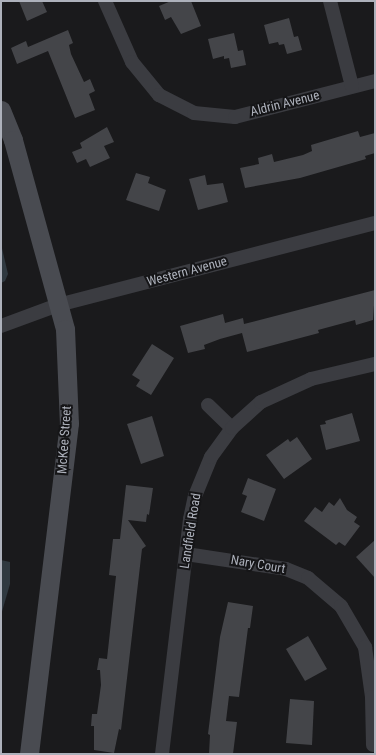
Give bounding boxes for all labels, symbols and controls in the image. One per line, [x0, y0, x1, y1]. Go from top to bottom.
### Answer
street label: Aldrin Avenue [249, 88, 321, 120]
street label: Western Avenue [145, 254, 229, 290]
street label: McKee Street [55, 405, 75, 475]
street label: Landfield Road [177, 492, 205, 570]
street label: Nary Court [230, 553, 286, 577]

